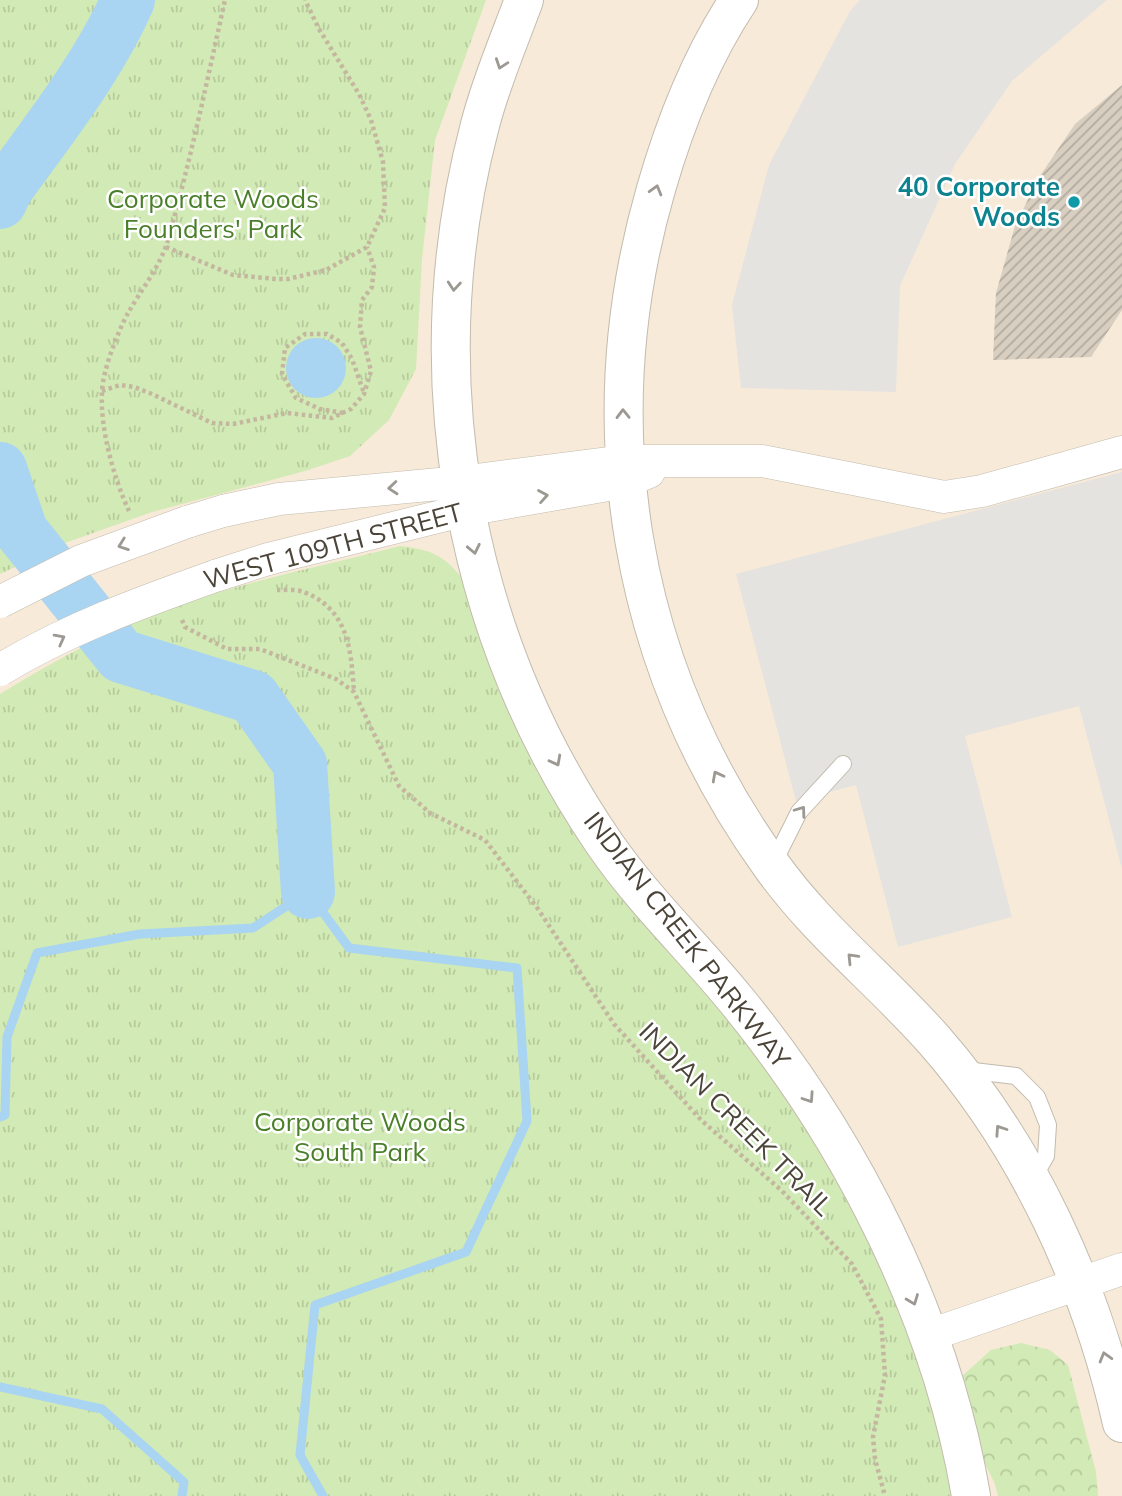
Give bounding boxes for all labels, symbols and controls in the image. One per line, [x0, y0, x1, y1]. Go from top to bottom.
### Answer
one-way arrow [495, 58, 509, 70]
place label: 40 Corporate Woods [897, 170, 1060, 233]
park label: Corporate Woods Founders' Park [107, 182, 319, 245]
one-way arrow [648, 184, 662, 196]
marker: 40 Corporate Woods [1066, 194, 1082, 210]
one-way arrow [447, 281, 462, 292]
one-way arrow [616, 408, 631, 419]
one-way arrow [388, 481, 399, 496]
one-way arrow [537, 489, 549, 504]
street label: WEST 109TH STREET [200, 495, 466, 596]
one-way arrow [117, 537, 129, 551]
one-way arrow [466, 543, 481, 555]
one-way arrow [53, 633, 66, 647]
one-way arrow [547, 754, 561, 766]
one-way arrow [711, 771, 725, 783]
street label: INDIAN CREEK PARKWAY [577, 805, 798, 1075]
one-way arrow [793, 806, 805, 819]
one-way arrow [847, 953, 860, 966]
street label: INDIAN CREEK TRAIL [633, 1015, 840, 1222]
one-way arrow [801, 1091, 814, 1104]
park label: Corporate Woods South Park [254, 1105, 466, 1168]
one-way arrow [995, 1124, 1008, 1137]
one-way arrow [905, 1293, 919, 1305]
one-way arrow [1099, 1351, 1114, 1363]

